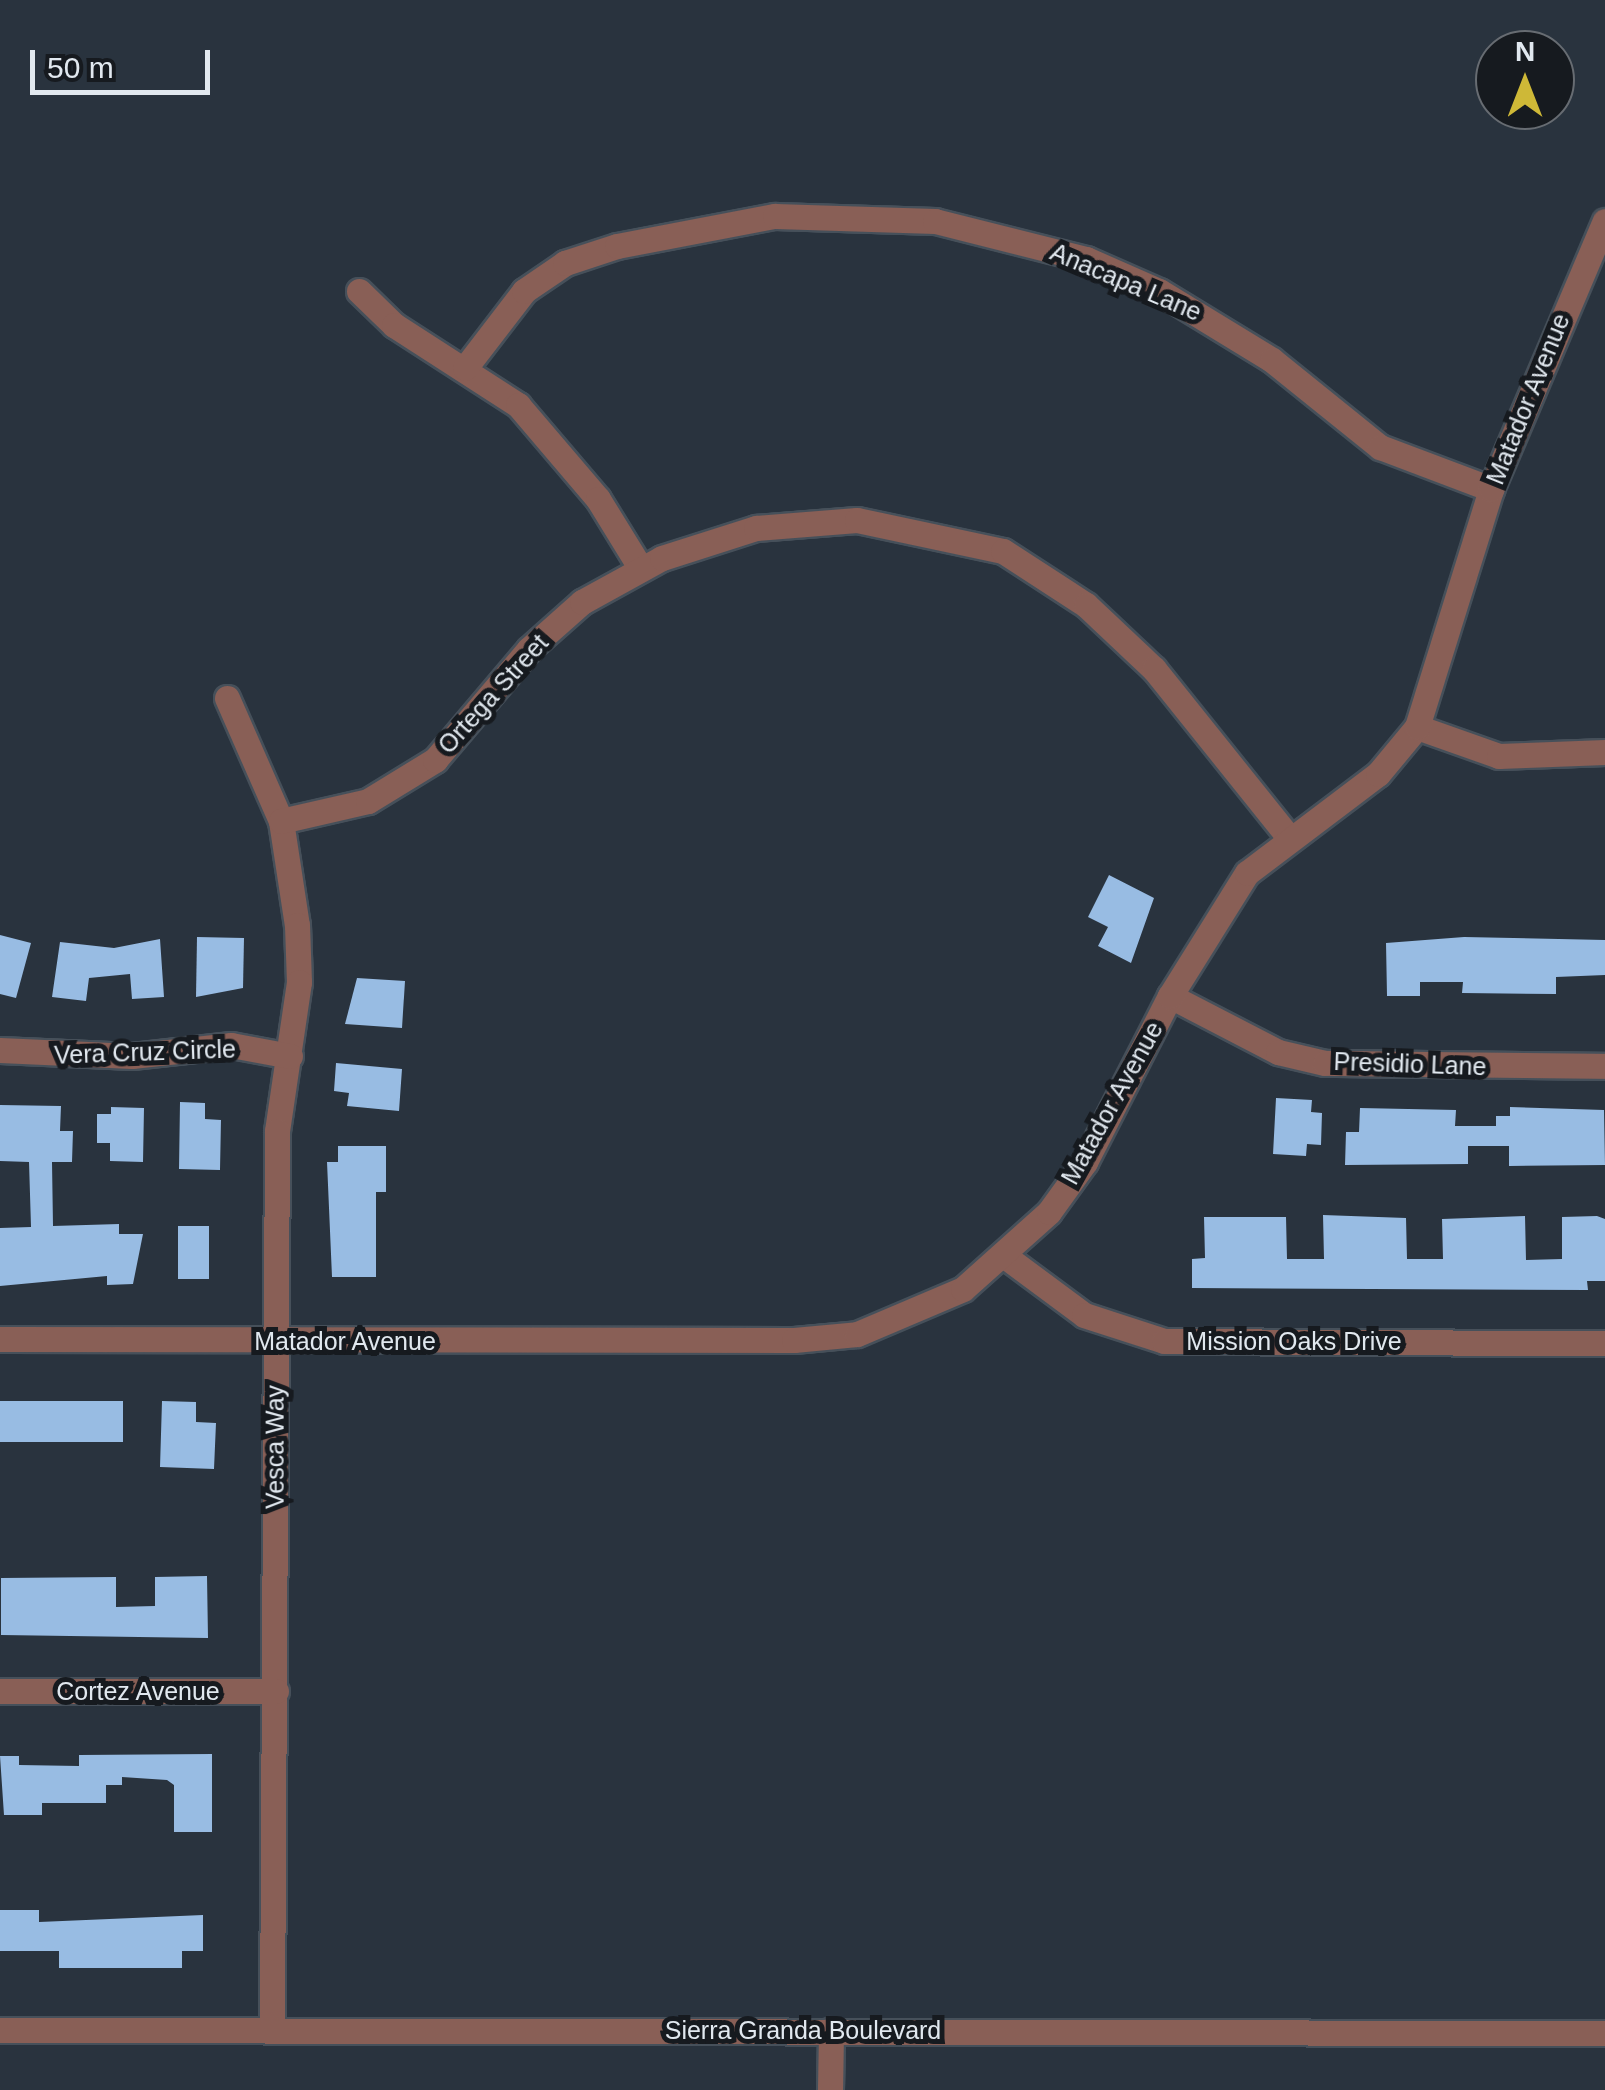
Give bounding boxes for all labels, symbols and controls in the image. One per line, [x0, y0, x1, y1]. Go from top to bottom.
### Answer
scale bar [35, 30, 215, 92]
north arrow [1475, 30, 1575, 130]
text: N [1515, 36, 1535, 67]
text: 50 m [47, 51, 114, 84]
street label: Anacapa Lane [1046, 237, 1206, 327]
street label: Matador Avenue [1480, 309, 1576, 489]
street label: Ortega Street [432, 628, 554, 760]
street label: Matador Avenue [1055, 1016, 1169, 1190]
street label: Vera Cruz Circle [54, 1034, 236, 1070]
street label: Presidio Lane [1333, 1046, 1487, 1082]
street label: Matador Avenue [254, 1326, 436, 1356]
street label: Mission Oaks Drive [1186, 1326, 1402, 1356]
street label: Vesca Way [260, 1385, 290, 1509]
street label: Cortez Avenue [56, 1676, 220, 1706]
street label: Sierra Granda Boulevard [665, 2015, 941, 2045]

